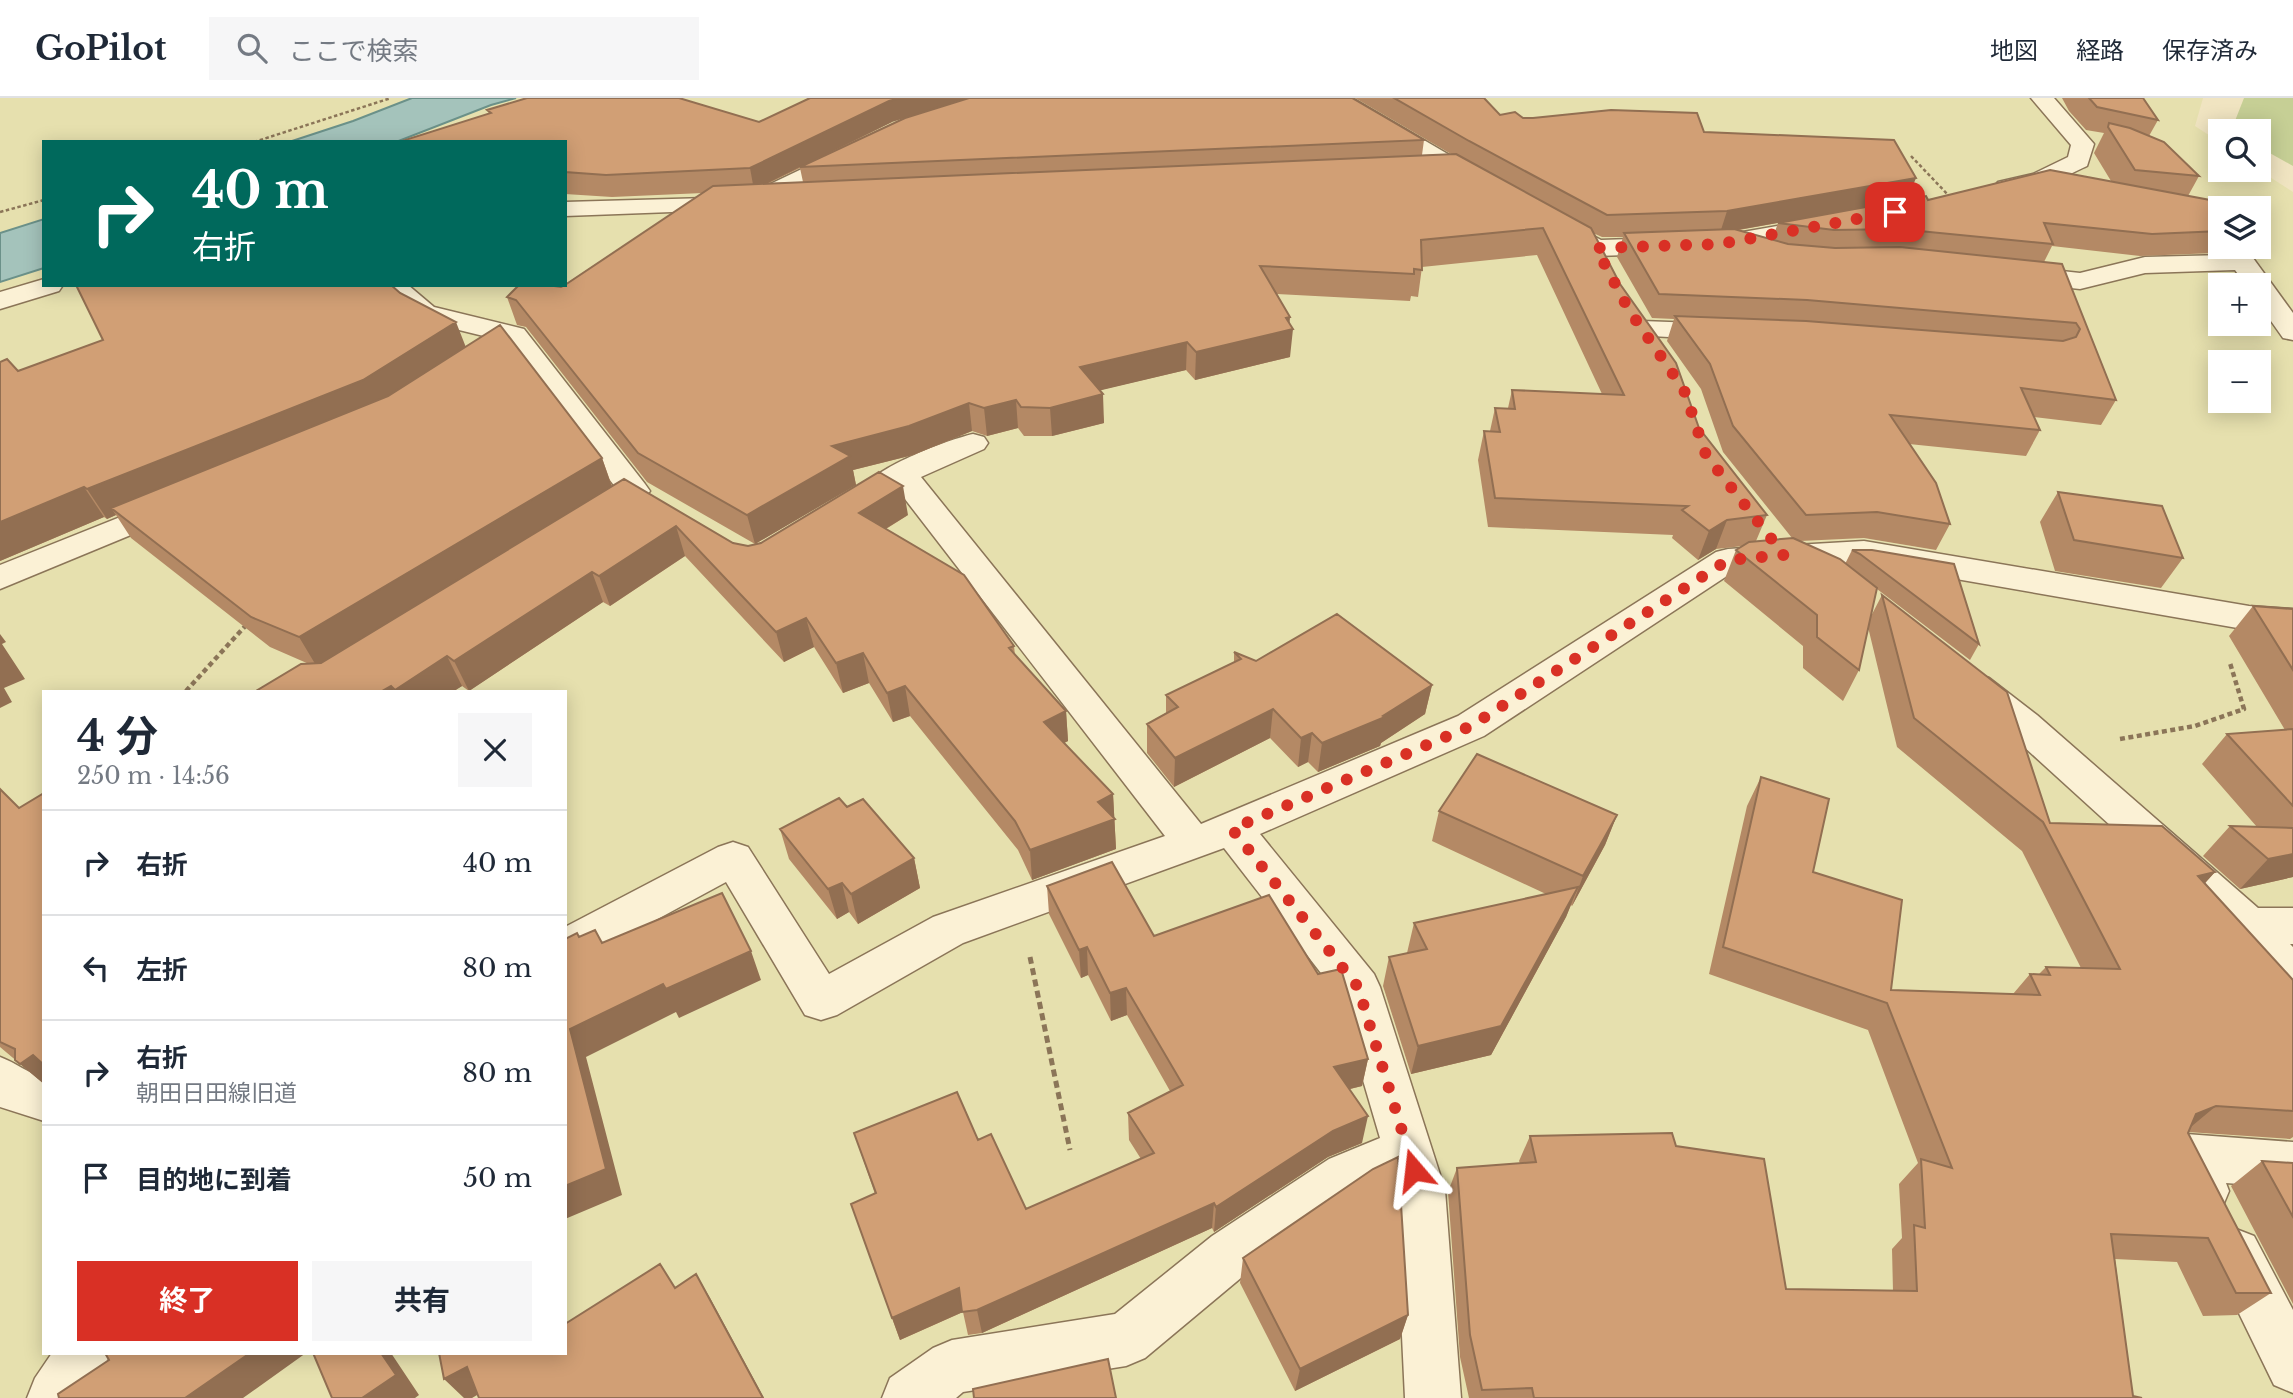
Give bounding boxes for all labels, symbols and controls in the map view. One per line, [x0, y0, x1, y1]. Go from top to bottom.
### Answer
search box [209, 17, 699, 80]
text: GoPilot [35, 28, 167, 69]
icon: search [233, 29, 271, 67]
text: ここで検索 [289, 35, 419, 67]
text: 地図 [1990, 36, 2038, 65]
text: 経路 [2076, 36, 2124, 65]
text: 保存済み [2162, 36, 2258, 65]
map controls [2208, 119, 2271, 413]
button: search [2208, 119, 2271, 182]
text: 40 m [192, 160, 329, 221]
icon: right [77, 168, 168, 259]
pin [1865, 182, 1925, 242]
icon: arrive [1876, 193, 1914, 231]
button: layers [2208, 196, 2271, 259]
text: 右折 [192, 227, 256, 267]
button: + [2208, 273, 2271, 336]
button: − [2208, 350, 2271, 413]
text: 4 分 [77, 710, 158, 762]
button: close [458, 713, 532, 787]
text: 250 m · 14:56 [77, 762, 230, 790]
icon: right [77, 844, 115, 882]
text: 40 m [463, 847, 532, 879]
text: 右折 [136, 849, 188, 881]
icon: left [77, 949, 115, 987]
text: 80 m [462, 952, 532, 984]
text: 左折 [136, 954, 188, 986]
text: 右折 [136, 1042, 188, 1074]
icon: right [77, 1054, 115, 1092]
text: 80 m [462, 1057, 532, 1089]
text: 朝田日田線旧道 [136, 1079, 297, 1107]
position arrow [1377, 1133, 1451, 1207]
icon: arrive [77, 1159, 115, 1197]
text: 50 m [463, 1162, 532, 1194]
text: 目的地に到着 [136, 1164, 292, 1196]
button: 終了 [77, 1261, 298, 1341]
button: 共有 [312, 1261, 532, 1341]

